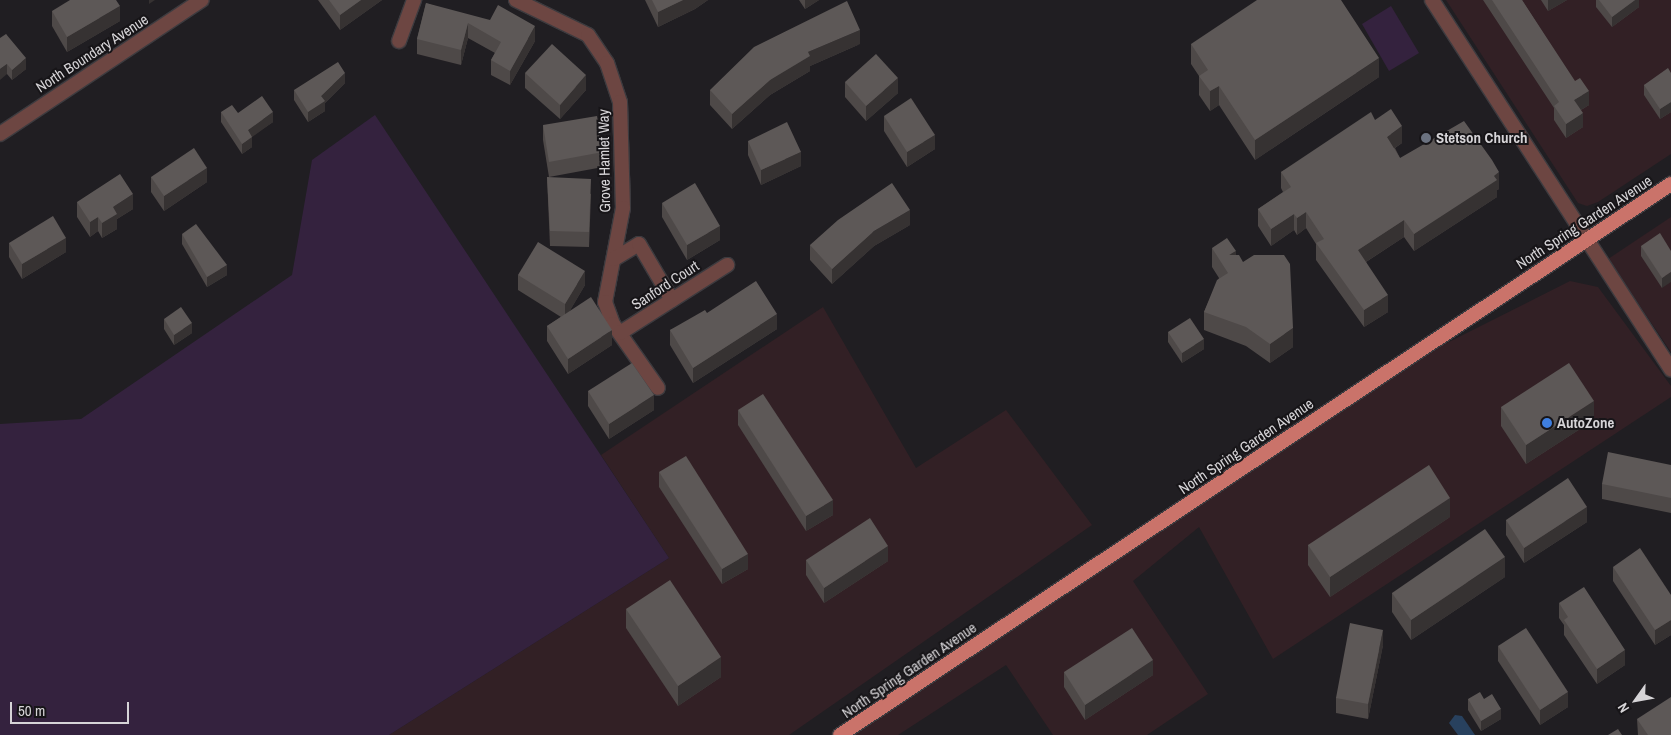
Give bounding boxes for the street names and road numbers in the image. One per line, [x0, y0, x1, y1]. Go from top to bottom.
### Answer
street label: North Boundary Avenue [32, 10, 152, 96]
street label: Grove Hamlet Way [594, 109, 614, 213]
street label: North Spring Garden Avenue [1512, 171, 1656, 273]
street label: Sanford Court [628, 257, 702, 313]
street label: North Spring Garden Avenue [1175, 394, 1317, 498]
street label: North Spring Garden Avenue [838, 618, 980, 722]

